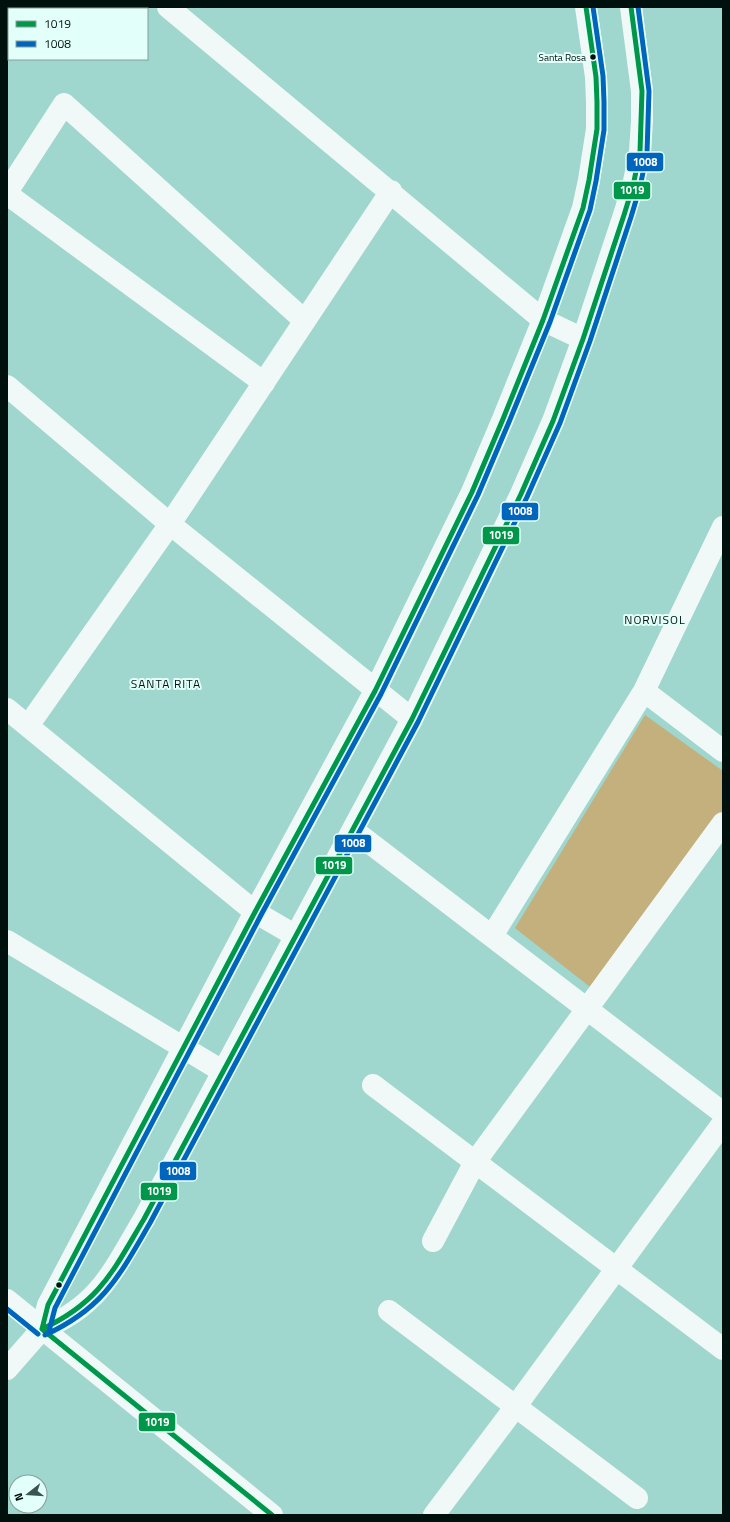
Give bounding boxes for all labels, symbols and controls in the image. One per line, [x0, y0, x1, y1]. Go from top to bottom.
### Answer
legend [8, 8, 148, 60]
text: 1019 [44, 14, 71, 33]
text: 1008 [44, 34, 71, 53]
place label: Santa Rosa [539, 50, 586, 65]
marker: Santa Rosa [588, 52, 598, 62]
line badge: 1008 [626, 152, 664, 172]
text: 1008 [633, 154, 657, 170]
line badge: 1019 [613, 181, 651, 200]
text: 1019 [620, 182, 644, 198]
line badge: 1008 [501, 502, 539, 521]
text: 1008 [508, 503, 532, 519]
line badge: 1019 [482, 526, 520, 545]
text: 1019 [489, 527, 513, 543]
district label: NORVISOL [624, 610, 686, 629]
district label: SANTA RITA [131, 674, 201, 693]
line badge: 1008 [334, 834, 372, 853]
text: 1008 [341, 835, 365, 851]
line badge: 1019 [315, 856, 353, 875]
text: 1019 [322, 857, 346, 873]
line badge: 1008 [159, 1161, 197, 1181]
text: 1008 [166, 1163, 190, 1179]
line badge: 1019 [140, 1182, 178, 1201]
text: 1019 [147, 1183, 171, 1199]
unlabelled marker [54, 1280, 64, 1290]
line badge: 1019 [138, 1412, 176, 1432]
text: 1019 [145, 1414, 169, 1430]
north arrow [8, 1474, 48, 1514]
text: N [10, 1491, 27, 1503]

